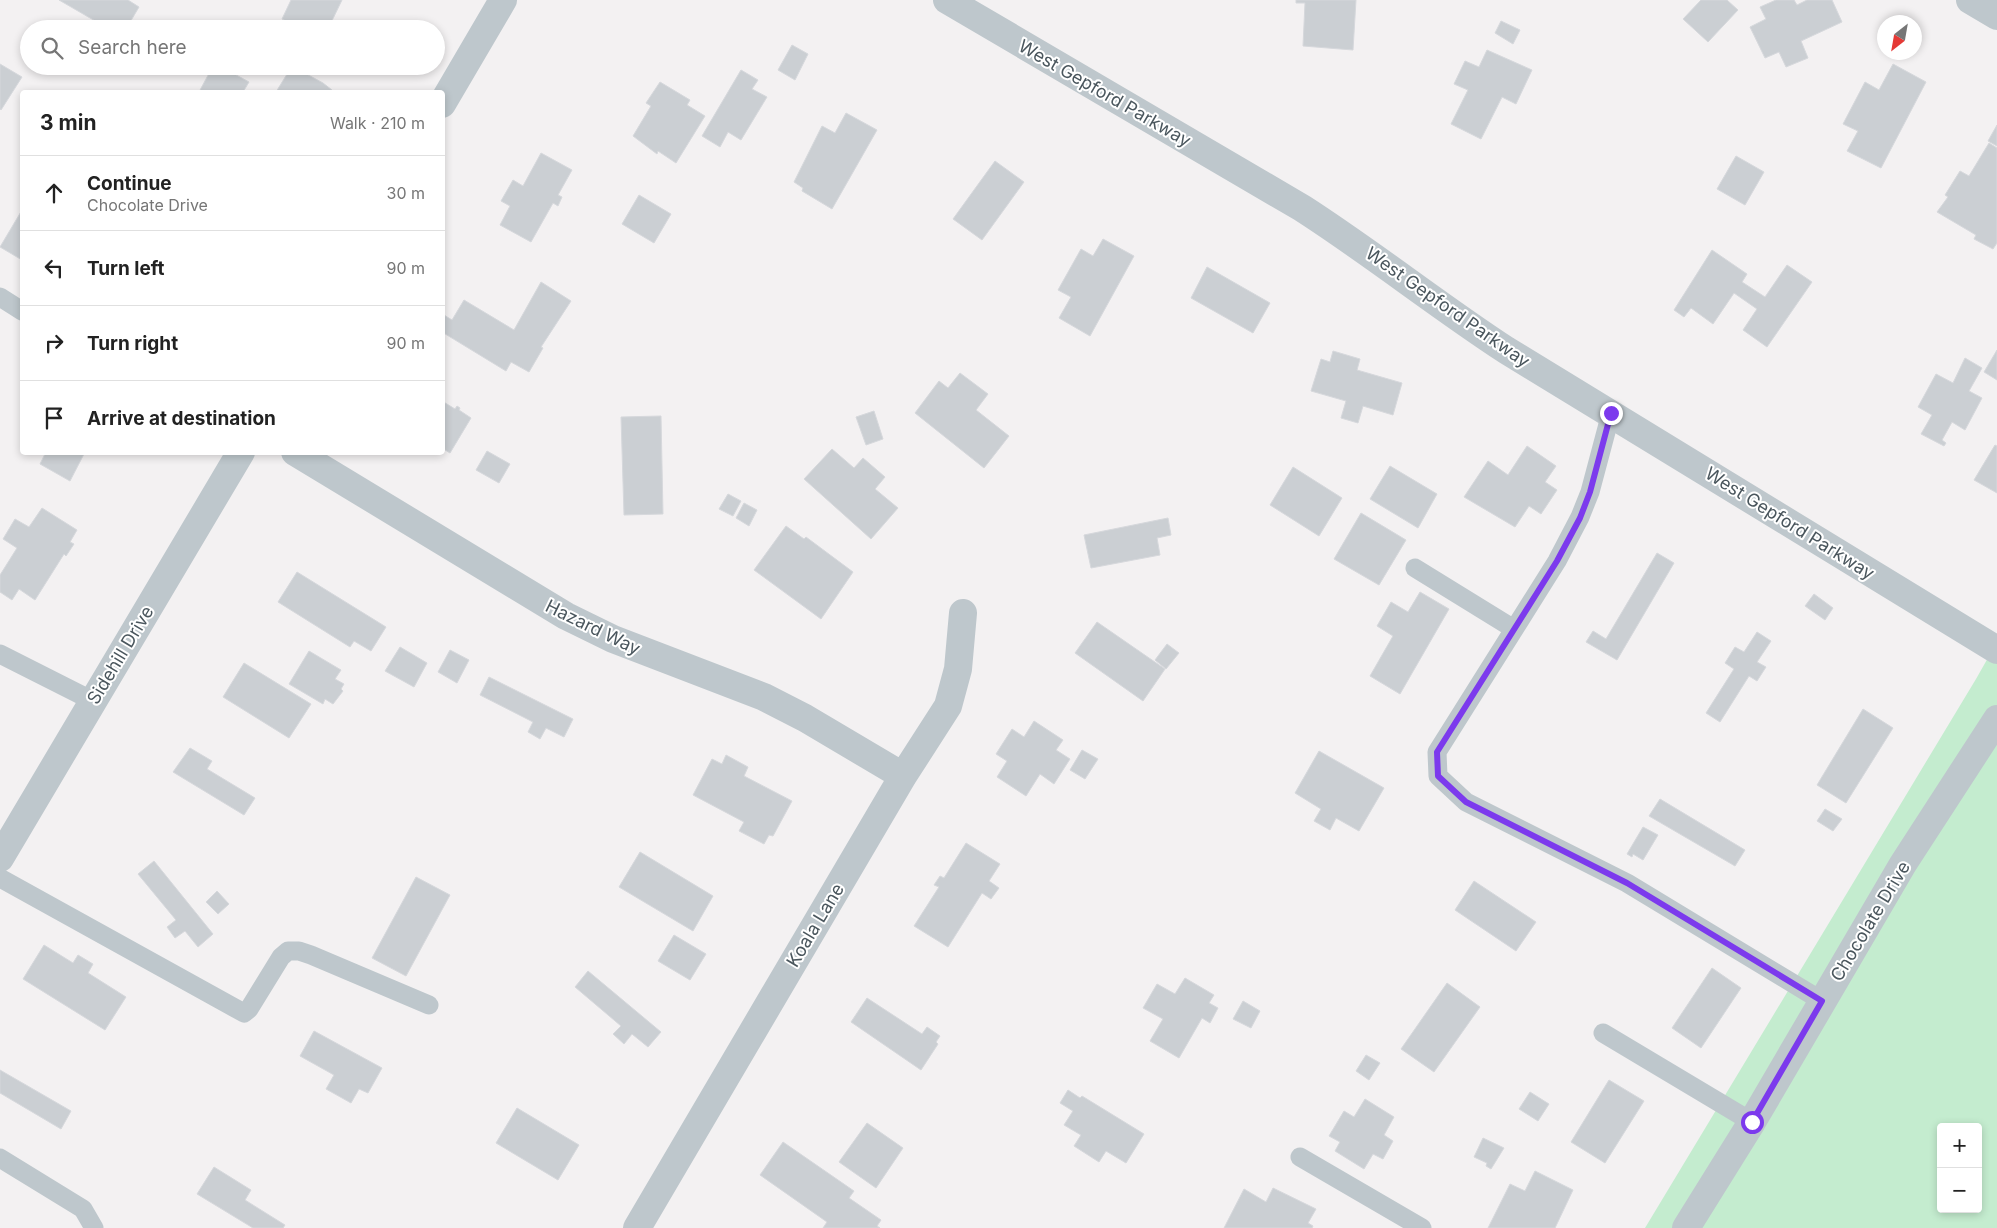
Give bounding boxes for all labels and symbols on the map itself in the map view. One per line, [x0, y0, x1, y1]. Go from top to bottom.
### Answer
north arrow [1877, 15, 1922, 60]
street label: West Gepford Parkway [1015, 35, 1195, 151]
street label: West Gepford Parkway [1362, 242, 1534, 372]
route end [1600, 402, 1623, 425]
street label: West Gepford Parkway [1702, 462, 1878, 584]
street label: Hazard Way [542, 595, 644, 659]
street label: Sidehill Drive [82, 602, 158, 708]
street label: Chocolate Drive [1826, 857, 1914, 985]
street label: Koala Lane [782, 880, 848, 970]
route start [1741, 1111, 1764, 1134]

